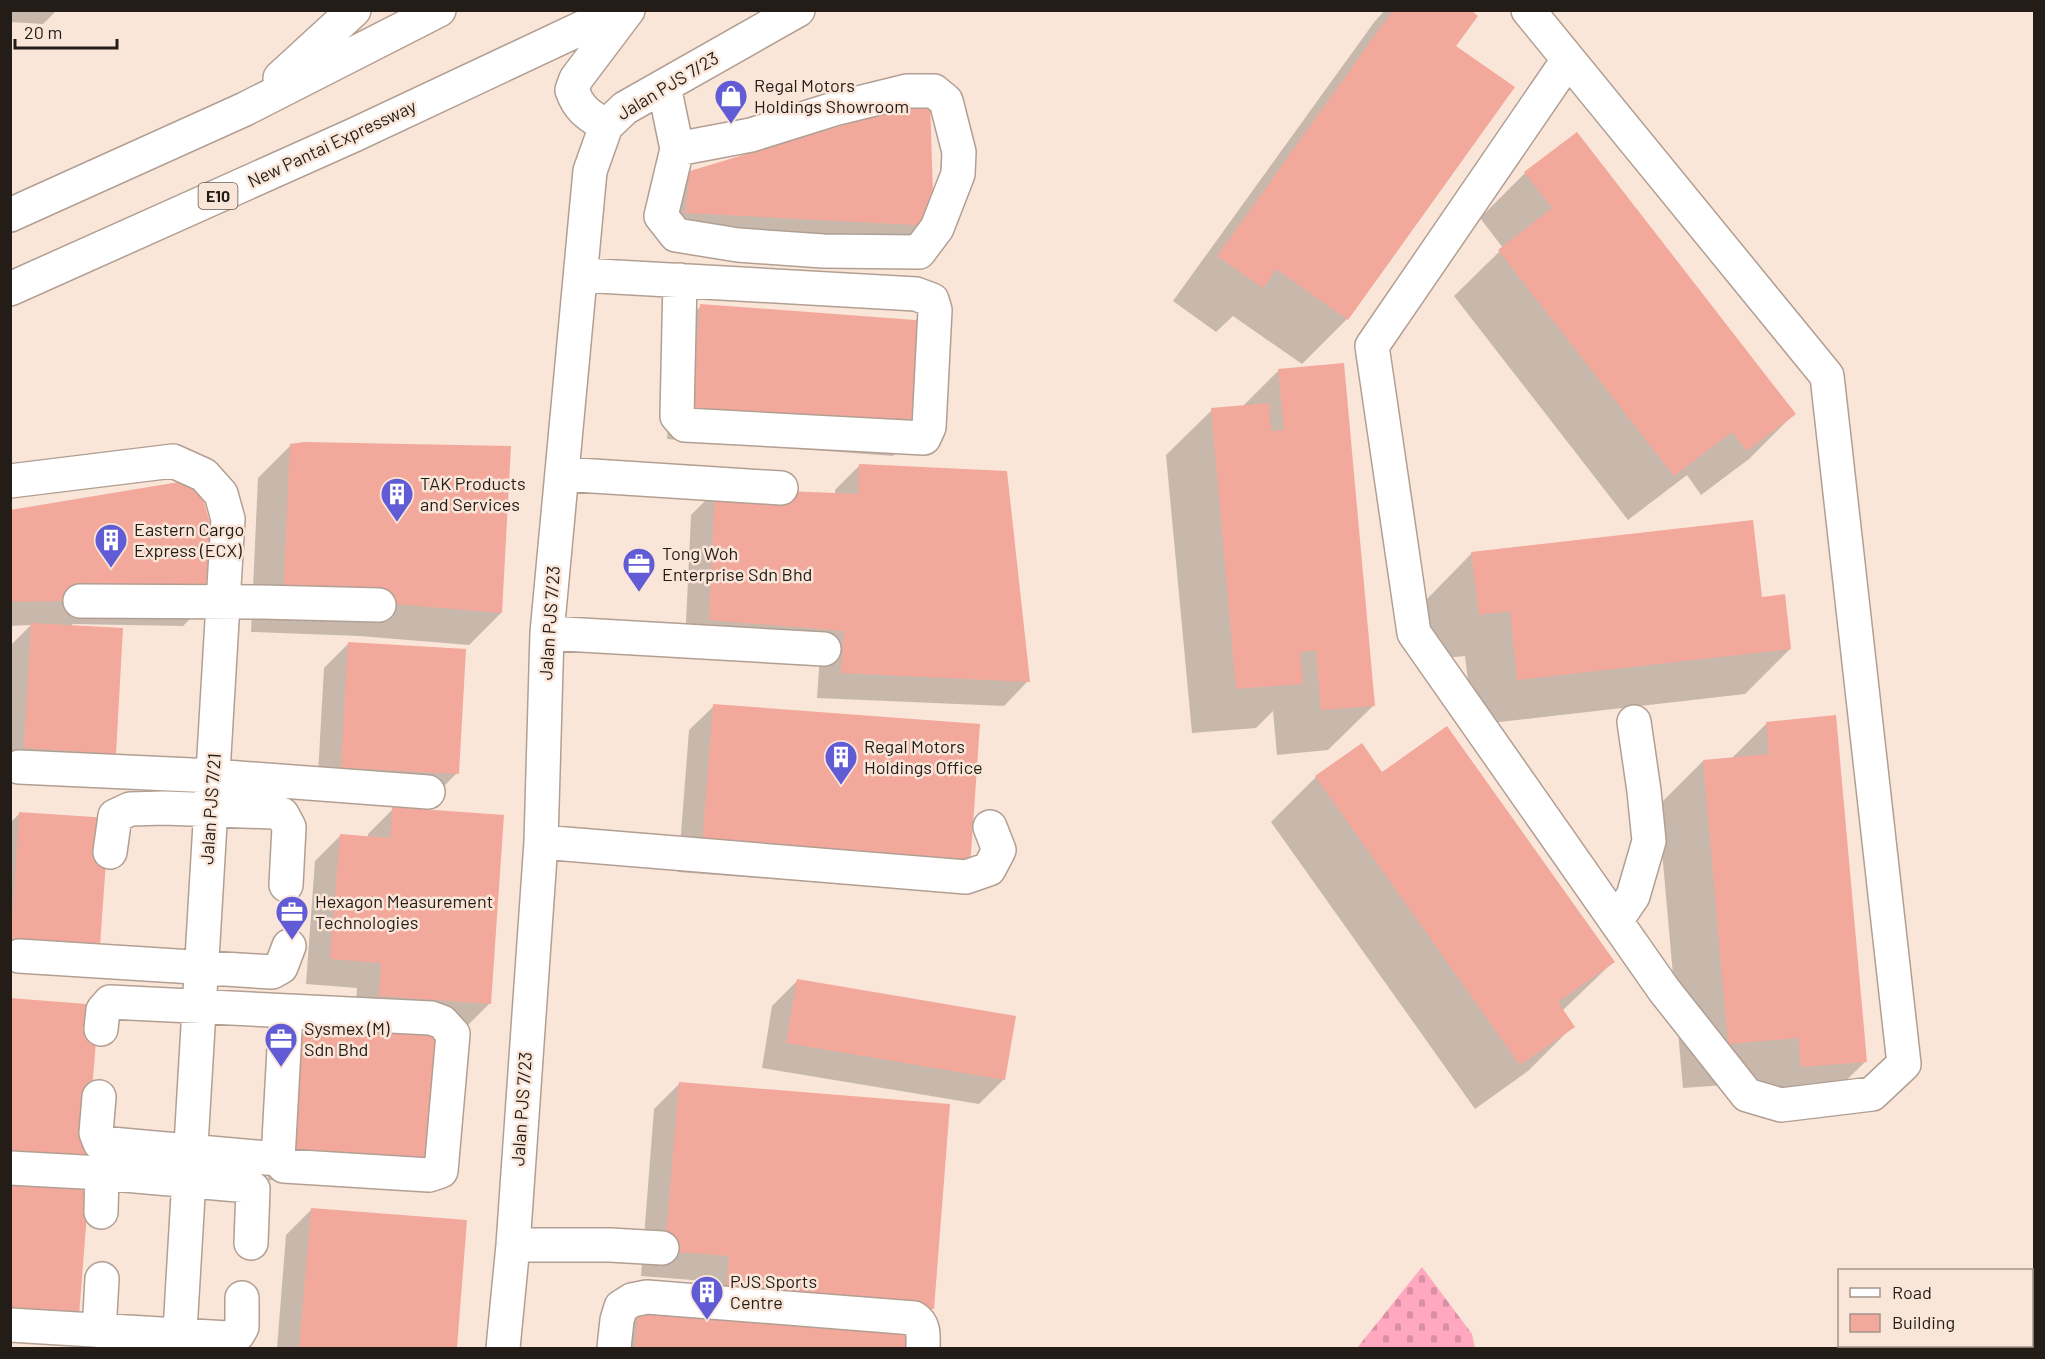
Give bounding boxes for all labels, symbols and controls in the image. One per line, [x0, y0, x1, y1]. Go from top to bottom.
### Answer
scale bar [15, 12, 117, 50]
text: 20 m [24, 21, 62, 43]
street label: Jalan PJS 7/23 [613, 46, 722, 124]
place label: Regal Motors Holdings Showroom [754, 74, 909, 117]
shop icon: Regal Motors Holdings Showroom [713, 78, 749, 125]
street label: New Pantai Expressway [244, 94, 419, 192]
road number: E10 [198, 183, 238, 209]
place label: TAK Products and Services [420, 472, 526, 515]
building icon: TAK Products and Services [379, 476, 415, 523]
place label: Eastern Cargo Express (ECX) [134, 518, 244, 561]
building icon: Eastern Cargo Express (ECX) [93, 522, 129, 569]
place label: Tong Woh Enterprise Sdn Bhd [662, 542, 812, 585]
office icon: Tong Woh Enterprise Sdn Bhd [621, 546, 657, 593]
street label: Jalan PJS 7/23 [534, 565, 564, 681]
place label: Regal Motors Holdings Office [864, 735, 983, 778]
building icon: Regal Motors Holdings Office [823, 739, 859, 786]
street label: Jalan PJS 7/21 [195, 753, 225, 865]
place label: Hexagon Measurement Technologies [315, 890, 493, 933]
office icon: Hexagon Measurement Technologies [274, 894, 310, 941]
place label: Sysmex (M) Sdn Bhd [304, 1017, 390, 1060]
office icon: Sysmex (M) Sdn Bhd [263, 1021, 299, 1068]
street label: Jalan PJS 7/23 [506, 1051, 536, 1167]
legend [1838, 1269, 2033, 1347]
place label: PJS Sports Centre [730, 1270, 817, 1313]
building icon: PJS Sports Centre [689, 1274, 725, 1321]
text: Road [1892, 1281, 1932, 1303]
text: Building [1892, 1311, 1955, 1333]

